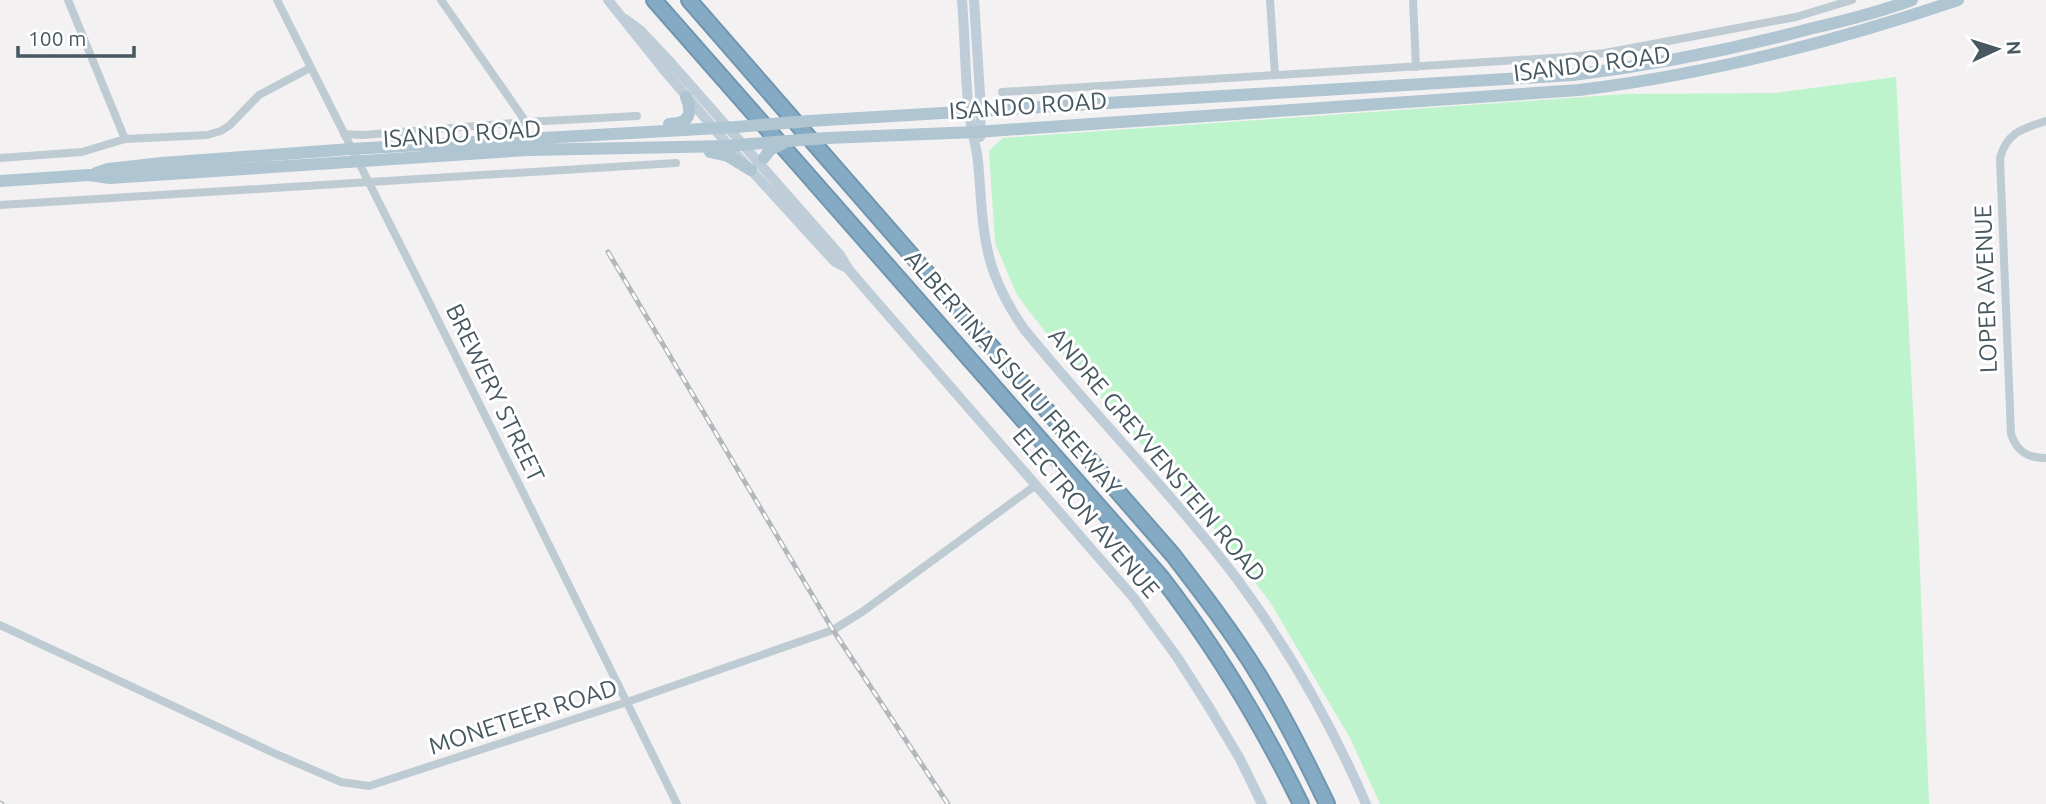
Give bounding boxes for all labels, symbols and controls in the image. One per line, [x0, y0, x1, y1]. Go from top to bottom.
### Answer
scale bar [18, 14, 133, 58]
north arrow [1962, 14, 2032, 84]
text: 100 m [28, 26, 86, 50]
street label: ISANDO ROAD [1512, 40, 1672, 87]
text: N [2002, 40, 2025, 56]
street label: ISANDO ROAD [948, 87, 1108, 124]
street label: ISANDO ROAD [382, 115, 542, 152]
street label: LOPER AVENUE [1969, 204, 2002, 374]
street label: ALBERTINA SISULU FREEWAY [900, 245, 1127, 500]
street label: BREWERY STREET [441, 299, 550, 486]
street label: ANDRE GREYVENSTEIN ROAD [1043, 322, 1271, 587]
street label: ELECTRON AVENUE [1007, 422, 1165, 603]
street label: MONETEER ROAD [425, 673, 621, 760]

